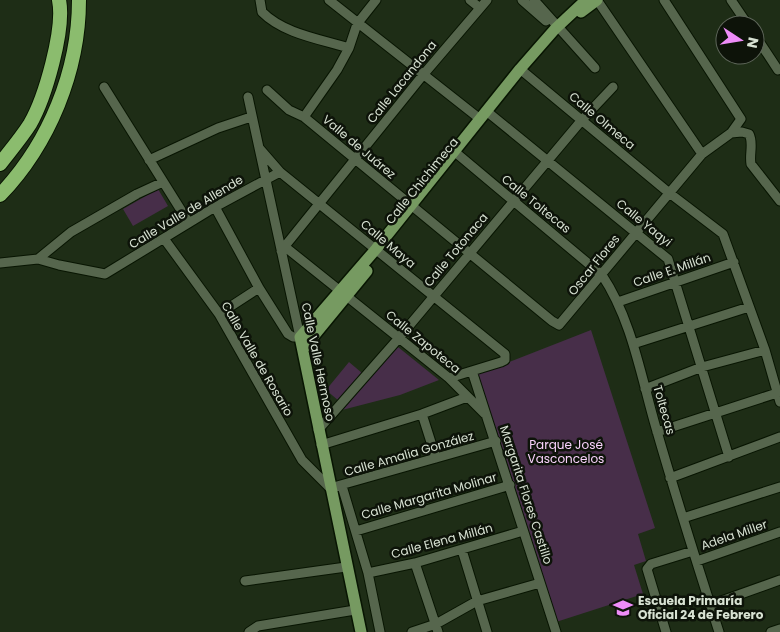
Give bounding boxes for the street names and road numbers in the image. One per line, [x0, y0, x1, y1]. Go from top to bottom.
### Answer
street label: Calle Lacandona [363, 37, 440, 127]
street label: Calle Olmeca [566, 88, 639, 153]
street label: Valle de Juárez [319, 111, 400, 182]
street label: Calle Chichimeca [381, 134, 462, 228]
street label: Calle Toltecas [498, 170, 575, 237]
street label: Calle Valle de Allende [126, 171, 246, 252]
street label: Calle Yaqyi [613, 195, 676, 250]
street label: Calle Totonaca [420, 209, 491, 290]
street label: Calle Maya [357, 215, 420, 272]
street label: Oscar Flores [564, 231, 623, 299]
street label: Calle E. Millán [631, 248, 713, 291]
street label: Calle Valle de Rosario [218, 298, 297, 420]
street label: Calle Valle Hermoso [298, 301, 339, 423]
street label: Calle Zapoteca [382, 306, 464, 377]
street label: Toltecas [649, 383, 680, 437]
street label: Margarita Flores Castillo [496, 423, 557, 567]
street label: Calle Amalia González [342, 427, 476, 480]
street label: Calle Margarita Molinar [359, 468, 499, 523]
street label: Adela Miller [698, 515, 770, 554]
street label: Calle Elena Millán [389, 519, 495, 562]

